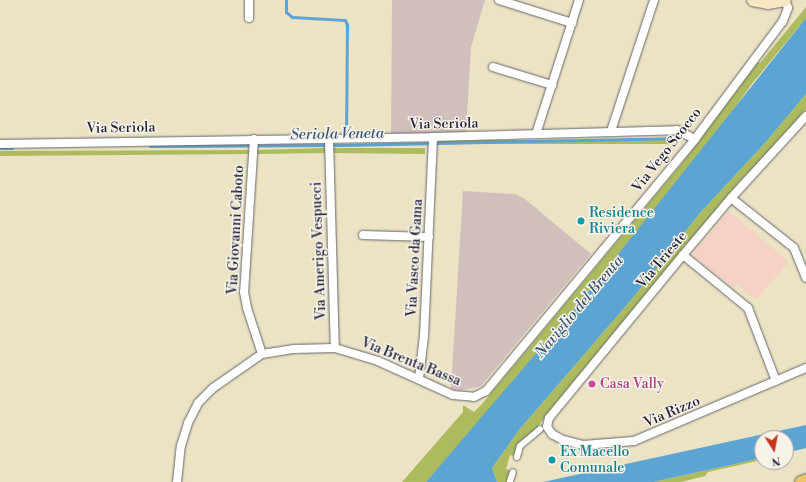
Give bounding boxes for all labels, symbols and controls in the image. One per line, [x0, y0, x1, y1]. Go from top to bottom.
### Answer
street label: Via Vego Scocco [629, 104, 705, 196]
street label: Via Seriola [409, 115, 479, 133]
street label: Via Seriola [86, 119, 156, 137]
water label: Seriola Veneta [290, 124, 384, 144]
street label: Via Giovanni Caboto [224, 165, 248, 295]
street label: Via Amerigo Vespucci [308, 181, 330, 321]
street label: Via Vasco da Gama [404, 198, 426, 318]
place label: Residence Riviera [589, 205, 654, 238]
marker: Residence Riviera [576, 216, 586, 226]
street label: Via Trieste [633, 228, 691, 292]
water label: Naviglio del Brenta [531, 252, 627, 362]
street label: Via Brenta Bassa [359, 334, 463, 390]
place label: Casa Vally [600, 376, 664, 392]
marker: Casa Vally [587, 379, 597, 389]
street label: Via Rizzo [641, 393, 703, 431]
north arrow [754, 430, 794, 470]
place label: Ex Macello Comunale [560, 444, 629, 476]
text: N [770, 453, 782, 468]
marker: Ex Macello Comunale [547, 455, 557, 465]

